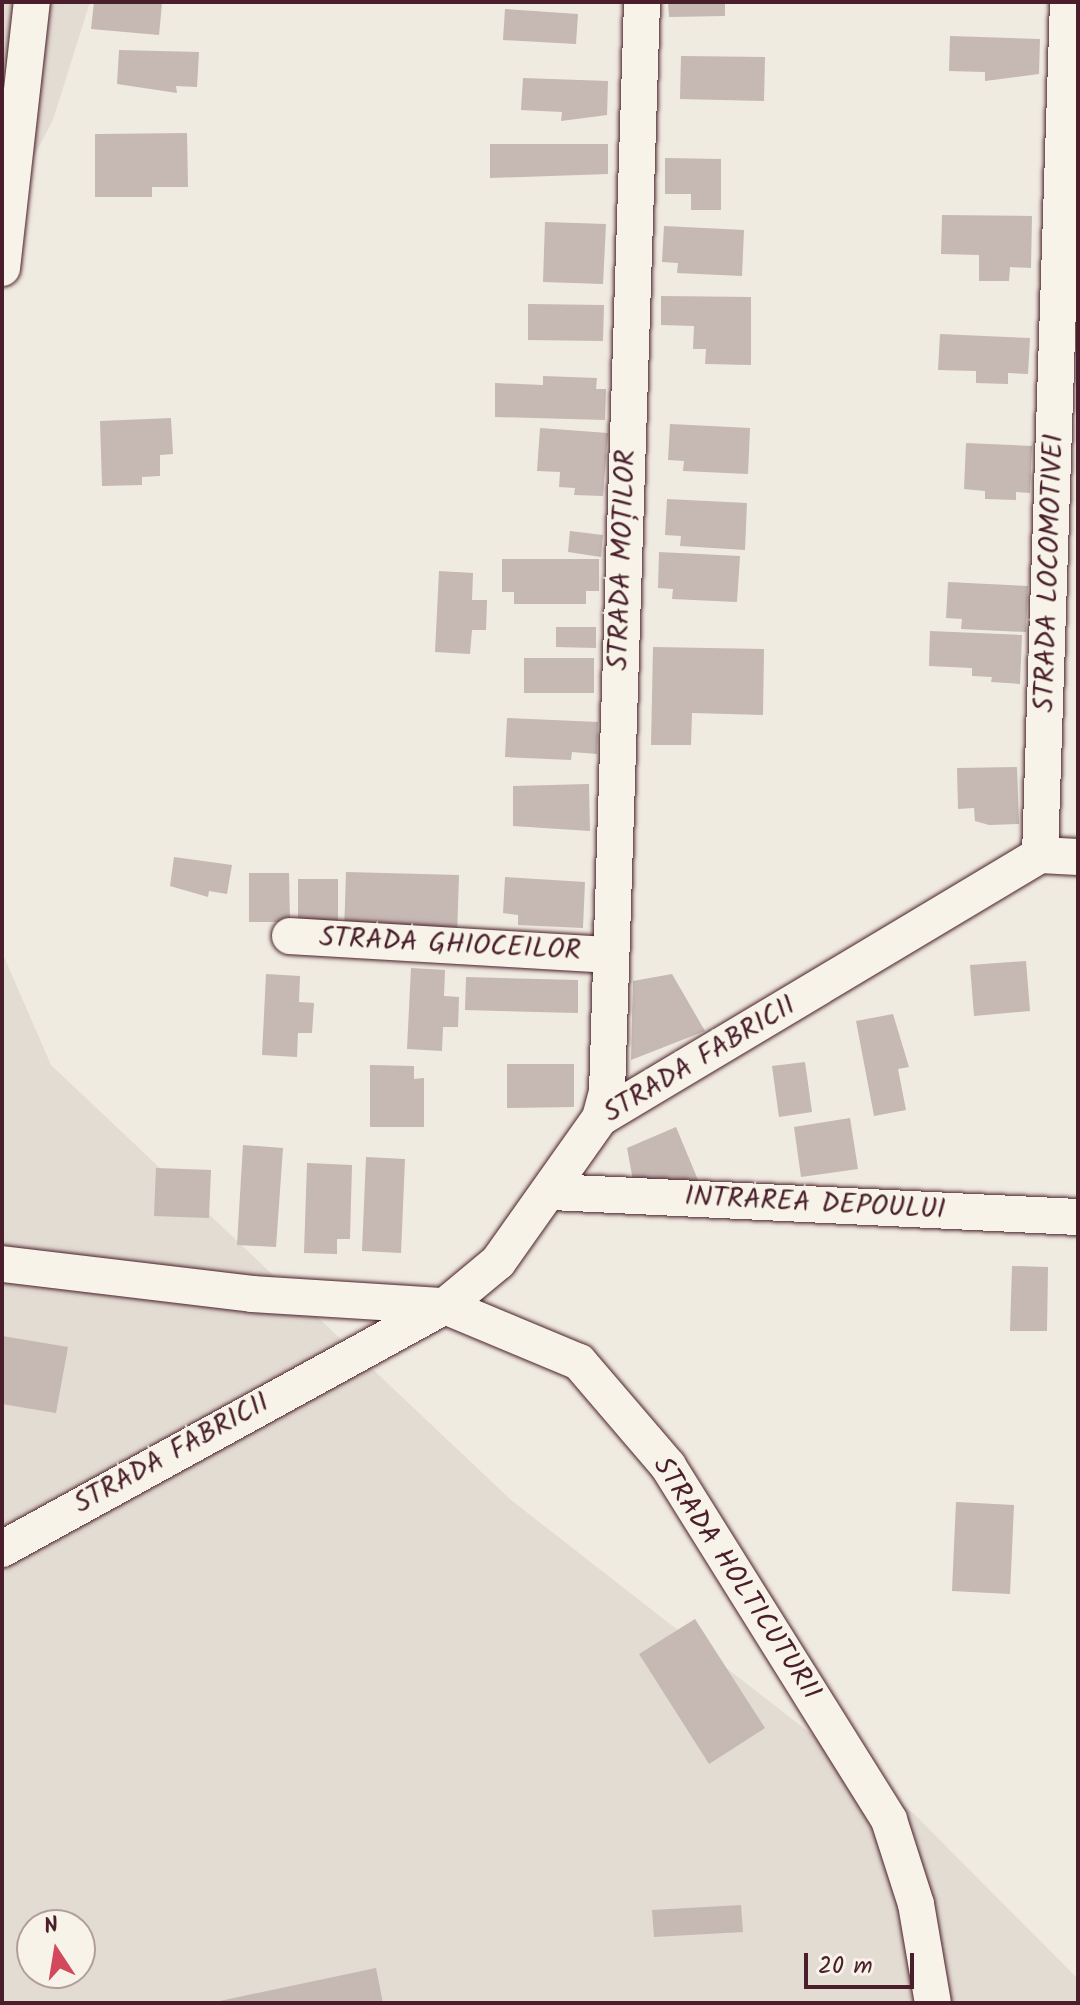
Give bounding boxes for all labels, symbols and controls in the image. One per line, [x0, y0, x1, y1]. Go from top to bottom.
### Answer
street label: STRADA LOCOMOTIVEI [1028, 433, 1072, 713]
street label: STRADA MOȚILOR [602, 449, 644, 671]
street label: STRADA GHIOCEILOR [318, 921, 582, 969]
street label: STRADA FABRICII [598, 989, 802, 1131]
street label: INTRAREA DEPOULUI [684, 1180, 946, 1228]
street label: STRADA FABRICII [68, 1386, 276, 1522]
street label: STRADA HOLTICUTURII [645, 1451, 827, 1707]
text: N [41, 1908, 62, 1946]
north arrow [16, 1909, 96, 1989]
scale bar [808, 1937, 918, 1987]
text: 20 m [818, 1947, 873, 1986]

